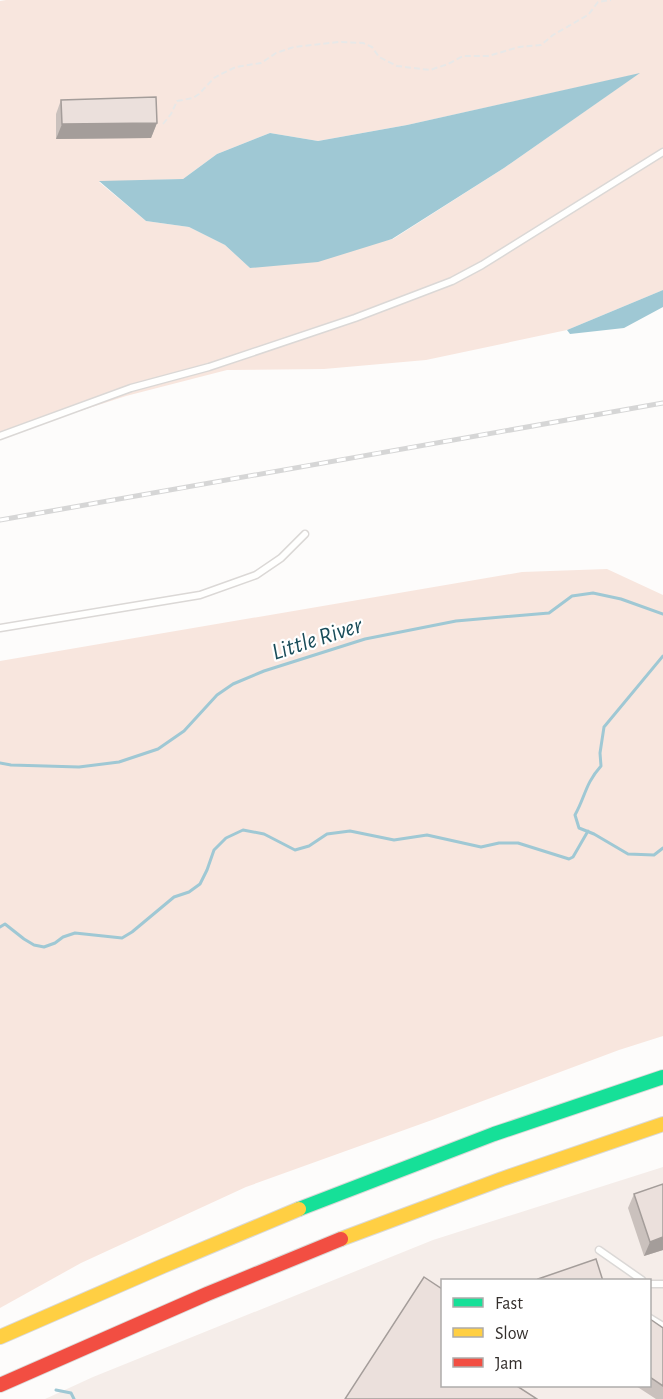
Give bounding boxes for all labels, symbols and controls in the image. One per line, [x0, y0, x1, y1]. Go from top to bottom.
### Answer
water label: Little River [269, 613, 366, 665]
legend [441, 1279, 651, 1387]
text: Fast [495, 1295, 523, 1313]
text: Slow [495, 1325, 528, 1343]
text: Jam [495, 1355, 523, 1373]

